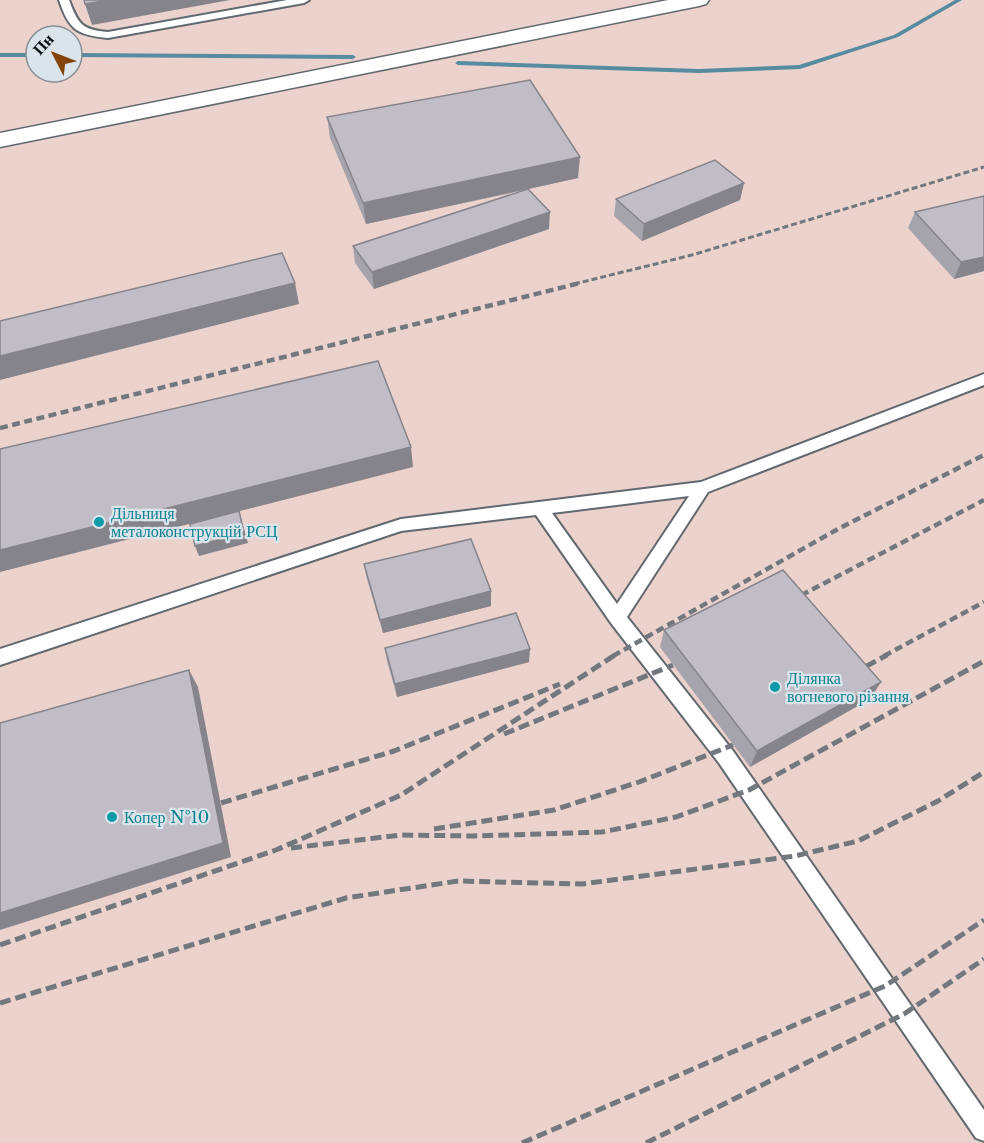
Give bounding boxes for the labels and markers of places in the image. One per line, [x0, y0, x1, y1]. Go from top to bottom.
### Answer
place label: Дільниця металоконструкцій РСЦ [111, 503, 278, 541]
marker: Дільниця металоконструкцій РСЦ [92, 515, 106, 529]
place label: Ділянка вогневого різання [787, 668, 910, 706]
marker: Ділянка вогневого різання [768, 680, 782, 694]
place label: Копер №10 [124, 807, 209, 827]
marker: Копер №10 [105, 810, 119, 824]

